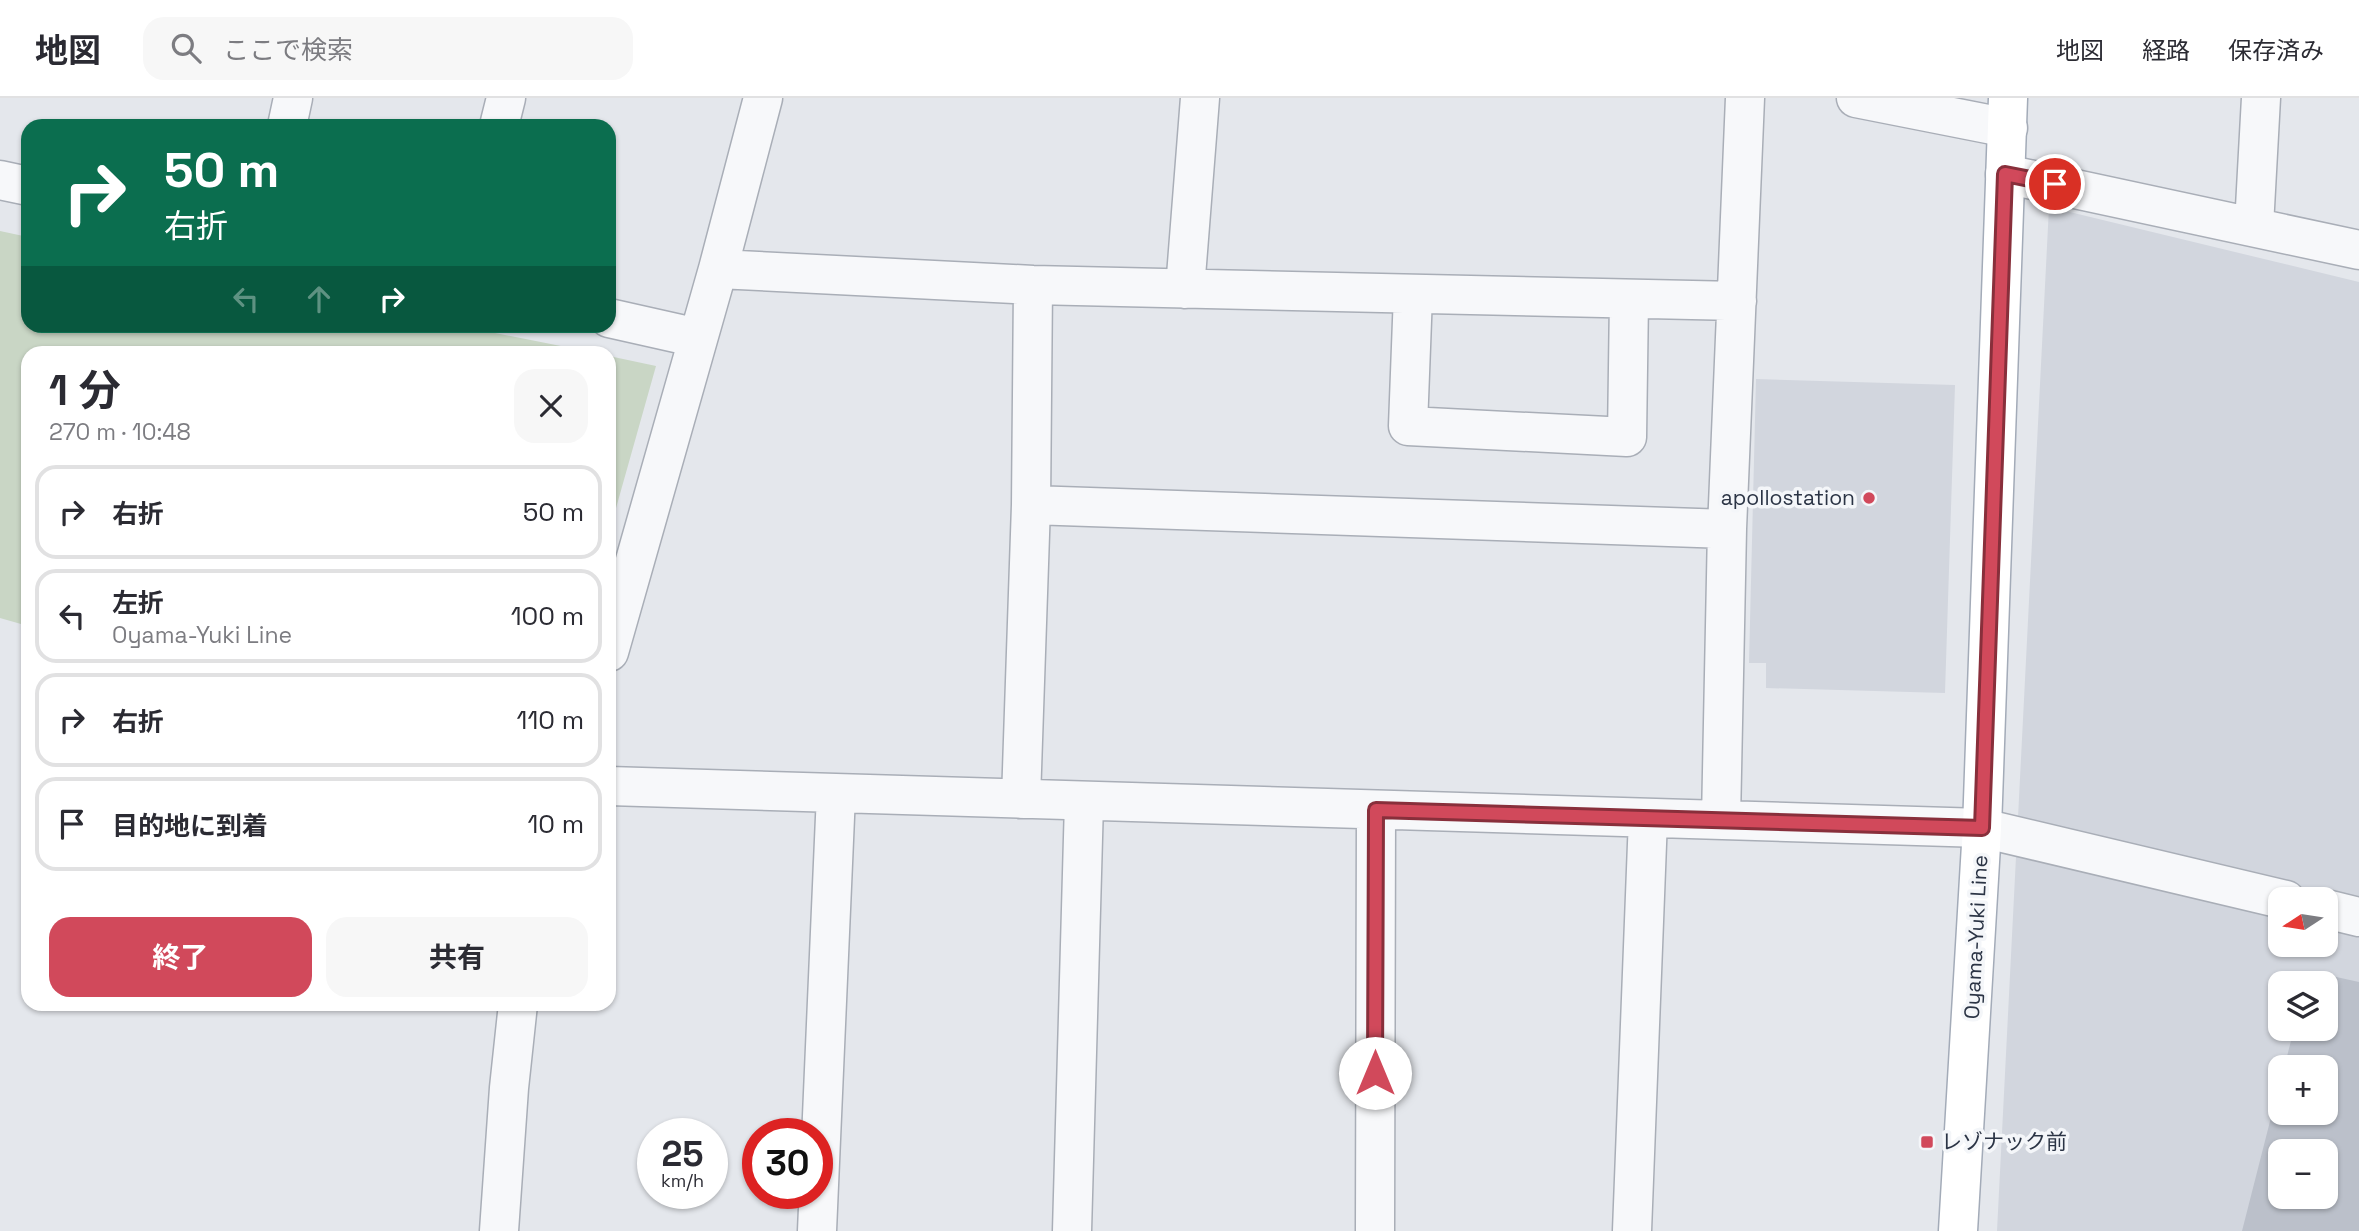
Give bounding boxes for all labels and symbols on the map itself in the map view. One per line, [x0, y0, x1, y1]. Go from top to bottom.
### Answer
pin [2025, 154, 2085, 214]
place label: apollostation [1721, 484, 1855, 511]
marker: apollostation [1861, 490, 1877, 506]
street label: Oyama-Yuki Line [1958, 854, 1993, 1020]
north arrow [2268, 887, 2338, 957]
position arrow [1338, 1036, 1412, 1110]
speed limit sign: 30 [742, 1118, 833, 1209]
place label: レゾナック前 [1941, 1128, 2067, 1155]
marker: レゾナック前 [1919, 1134, 1935, 1150]

